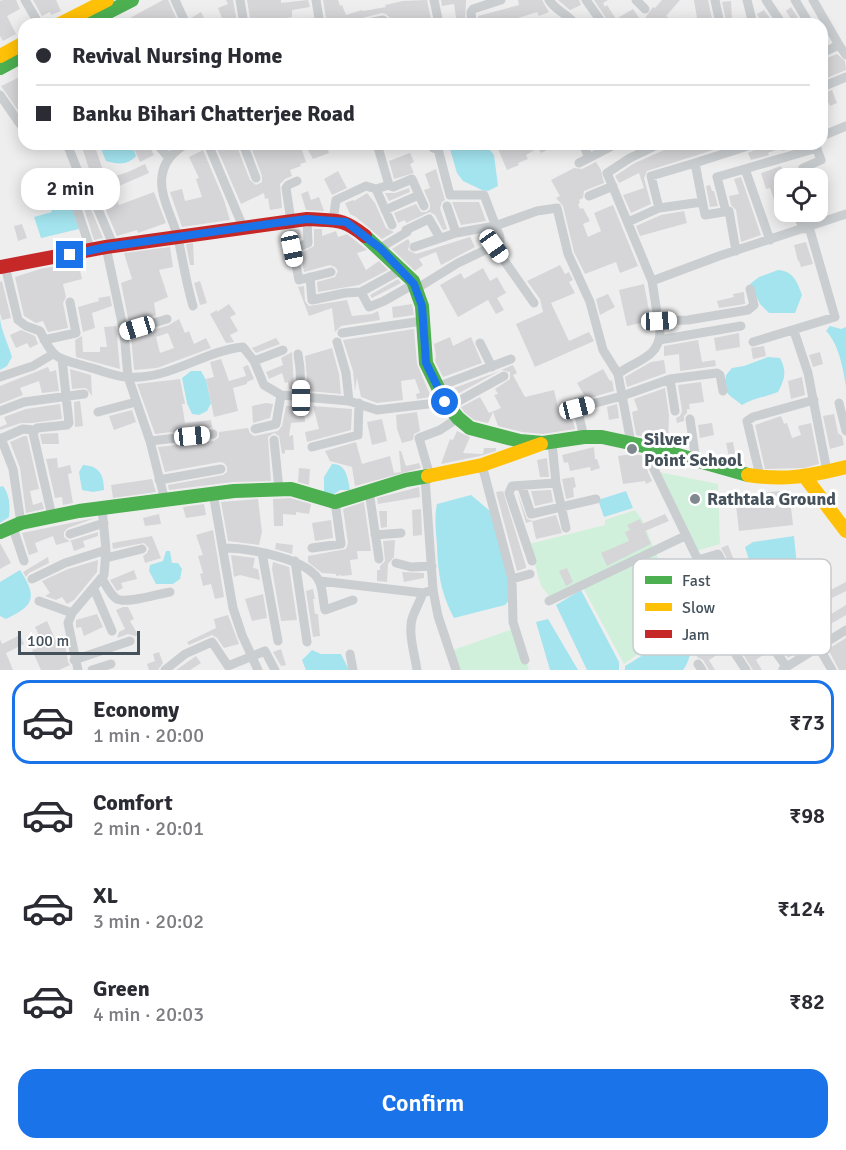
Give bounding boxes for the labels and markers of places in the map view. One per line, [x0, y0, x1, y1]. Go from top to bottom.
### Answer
place label: Silver Point School [644, 428, 743, 471]
marker: Silver Point School [625, 442, 639, 456]
place label: Rathtala Ground [707, 488, 836, 510]
marker: Rathtala Ground [688, 492, 702, 506]

